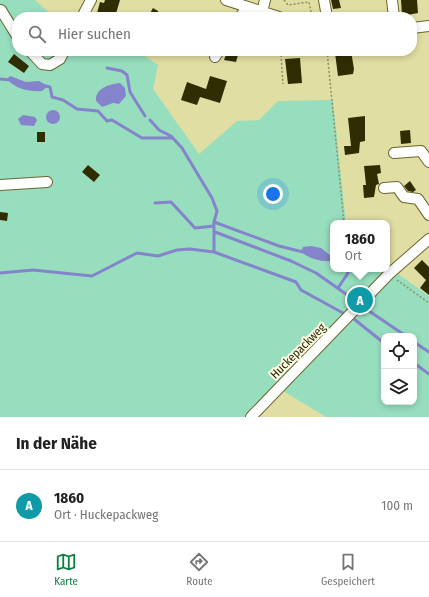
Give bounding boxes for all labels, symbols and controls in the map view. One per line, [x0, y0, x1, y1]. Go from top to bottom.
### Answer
search box [12, 12, 417, 56]
icon: search [26, 23, 48, 45]
text: Hier suchen [58, 25, 131, 43]
your location [263, 184, 283, 204]
popup [330, 220, 390, 272]
text: 1860 [345, 230, 375, 248]
text: Ort [345, 248, 362, 263]
pin: A [347, 285, 373, 315]
street label: Huckepackweg [267, 320, 329, 382]
map controls [381, 333, 417, 405]
button: locate [381, 333, 417, 369]
button: layers [381, 369, 417, 405]
text: In der Nähe [16, 433, 97, 454]
text: 1860 [54, 489, 84, 507]
text: A [25, 498, 33, 513]
text: 100 m [381, 498, 413, 513]
text: Ort · Huckepackweg [54, 507, 158, 522]
tab: Karte [54, 551, 78, 588]
tab: Route [186, 551, 213, 588]
tab: Gespeichert [321, 551, 375, 588]

